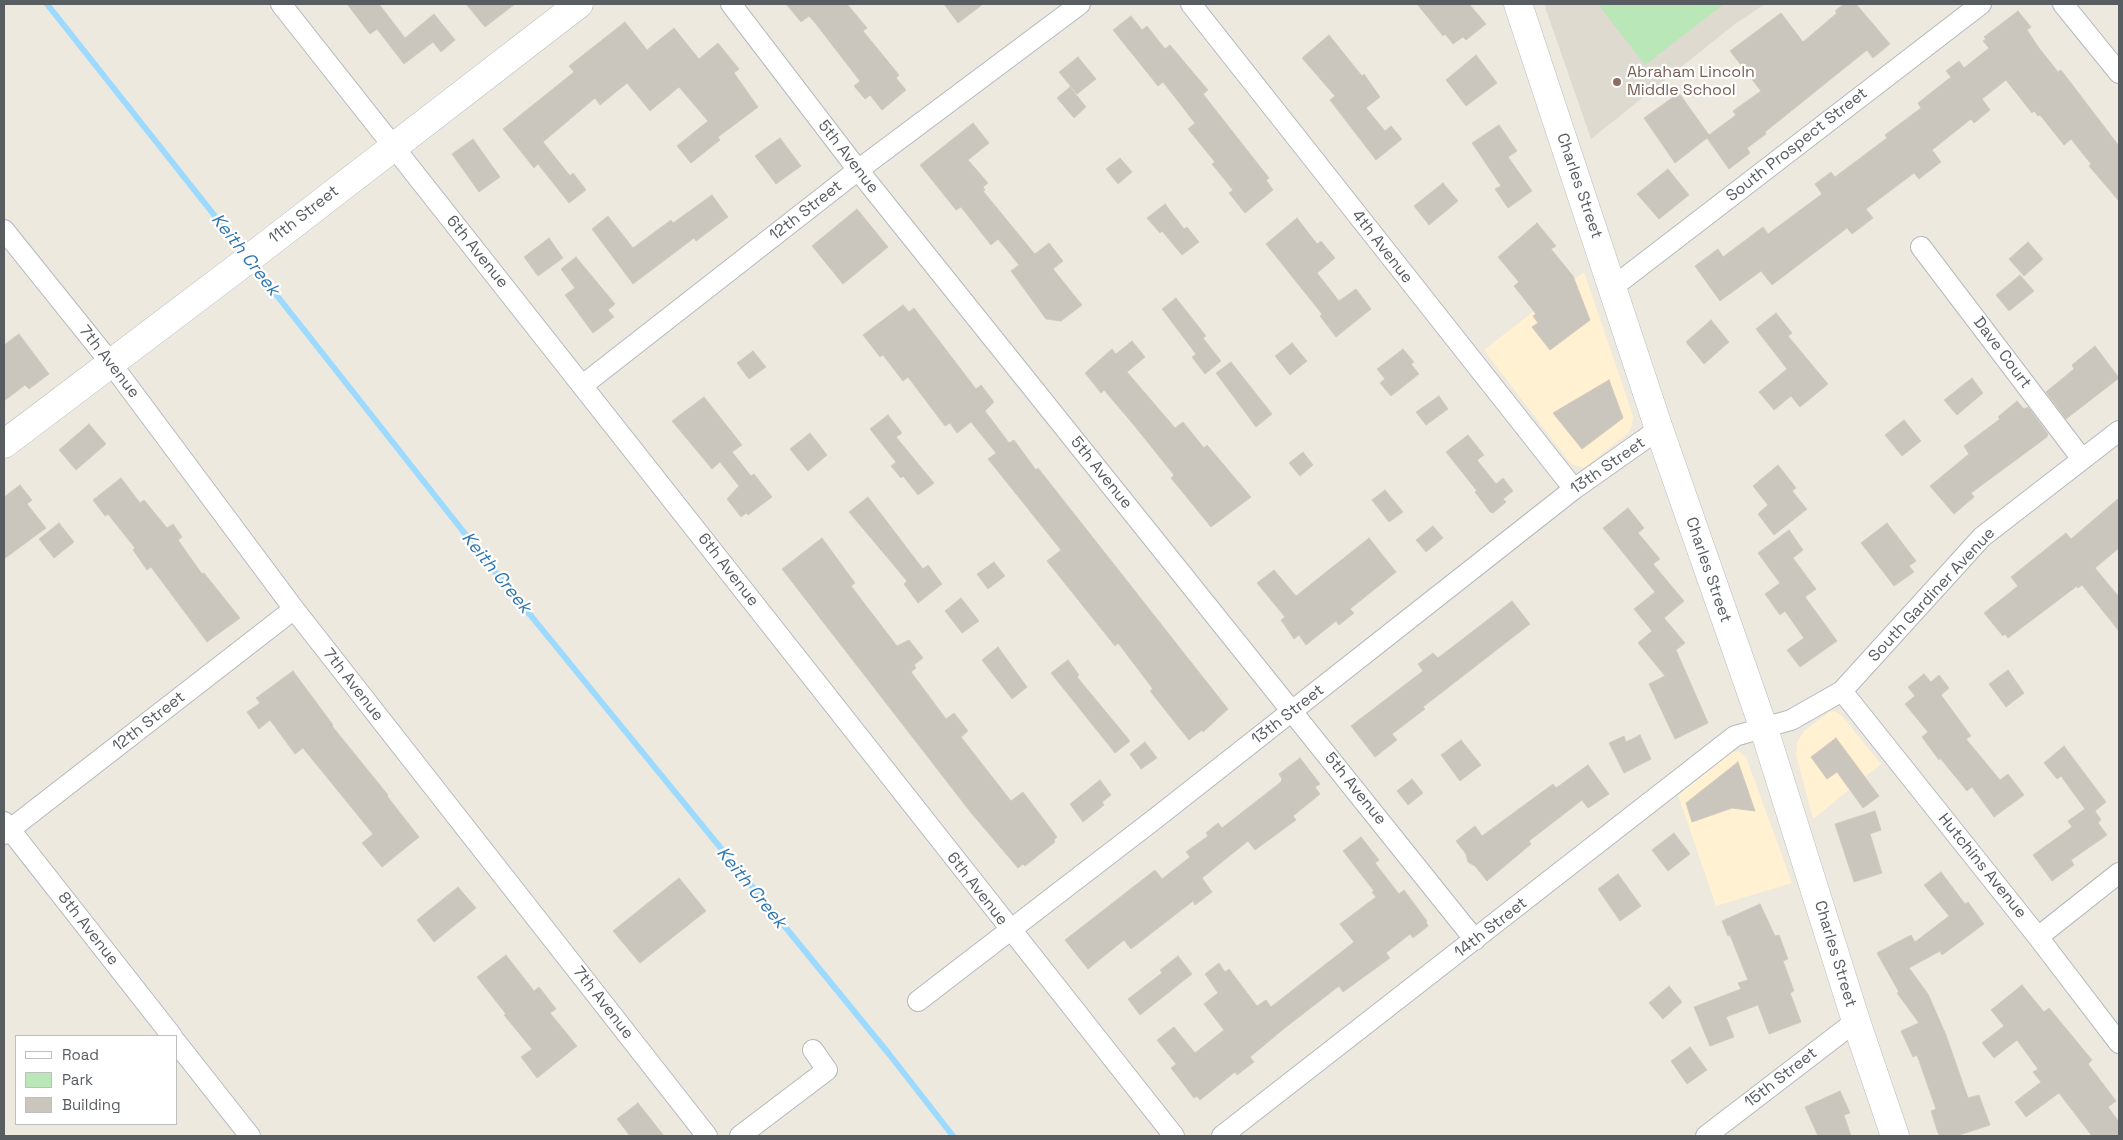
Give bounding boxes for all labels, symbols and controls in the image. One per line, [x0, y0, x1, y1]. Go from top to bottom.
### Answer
place label: Abraham Lincoln Middle School [1627, 63, 1755, 101]
marker: Abraham Lincoln Middle School [1611, 76, 1623, 88]
street label: South Prospect Street [1723, 84, 1871, 206]
street label: 5th Avenue [814, 117, 882, 197]
street label: Charles Street [1552, 131, 1606, 241]
street label: 12th Street [766, 177, 846, 245]
street label: 11th Street [265, 182, 343, 248]
street label: 4th Avenue [1347, 207, 1417, 287]
water label: Keith Creek [206, 209, 284, 301]
street label: 6th Avenue [442, 212, 512, 292]
street label: Dave Court [1969, 313, 2035, 393]
street label: 7th Avenue [75, 322, 143, 402]
street label: 5th Avenue [1066, 433, 1136, 513]
street label: 13th Street [1567, 433, 1649, 499]
street label: Charles Street [1681, 515, 1735, 625]
street label: South Gardiner Avenue [1865, 524, 1999, 666]
water label: Keith Creek [457, 528, 535, 618]
street label: 6th Avenue [693, 530, 763, 610]
street label: 7th Avenue [319, 645, 387, 725]
street label: 13th Street [1248, 681, 1328, 749]
street label: 12th Street [109, 688, 189, 756]
street label: 5th Avenue [1320, 749, 1390, 829]
street label: Hutchins Avenue [1934, 810, 2030, 922]
water label: Keith Creek [712, 843, 790, 933]
street label: 6th Avenue [942, 849, 1012, 929]
street label: 8th Avenue [53, 889, 123, 969]
street label: 14th Street [1451, 894, 1531, 962]
street label: Charles Street [1810, 899, 1860, 1009]
street label: 7th Avenue [569, 963, 637, 1043]
legend [15, 1035, 178, 1125]
street label: 15th Street [1741, 1044, 1821, 1112]
text: Road [62, 1045, 99, 1064]
text: Park [62, 1070, 93, 1089]
text: Building [62, 1095, 121, 1114]

